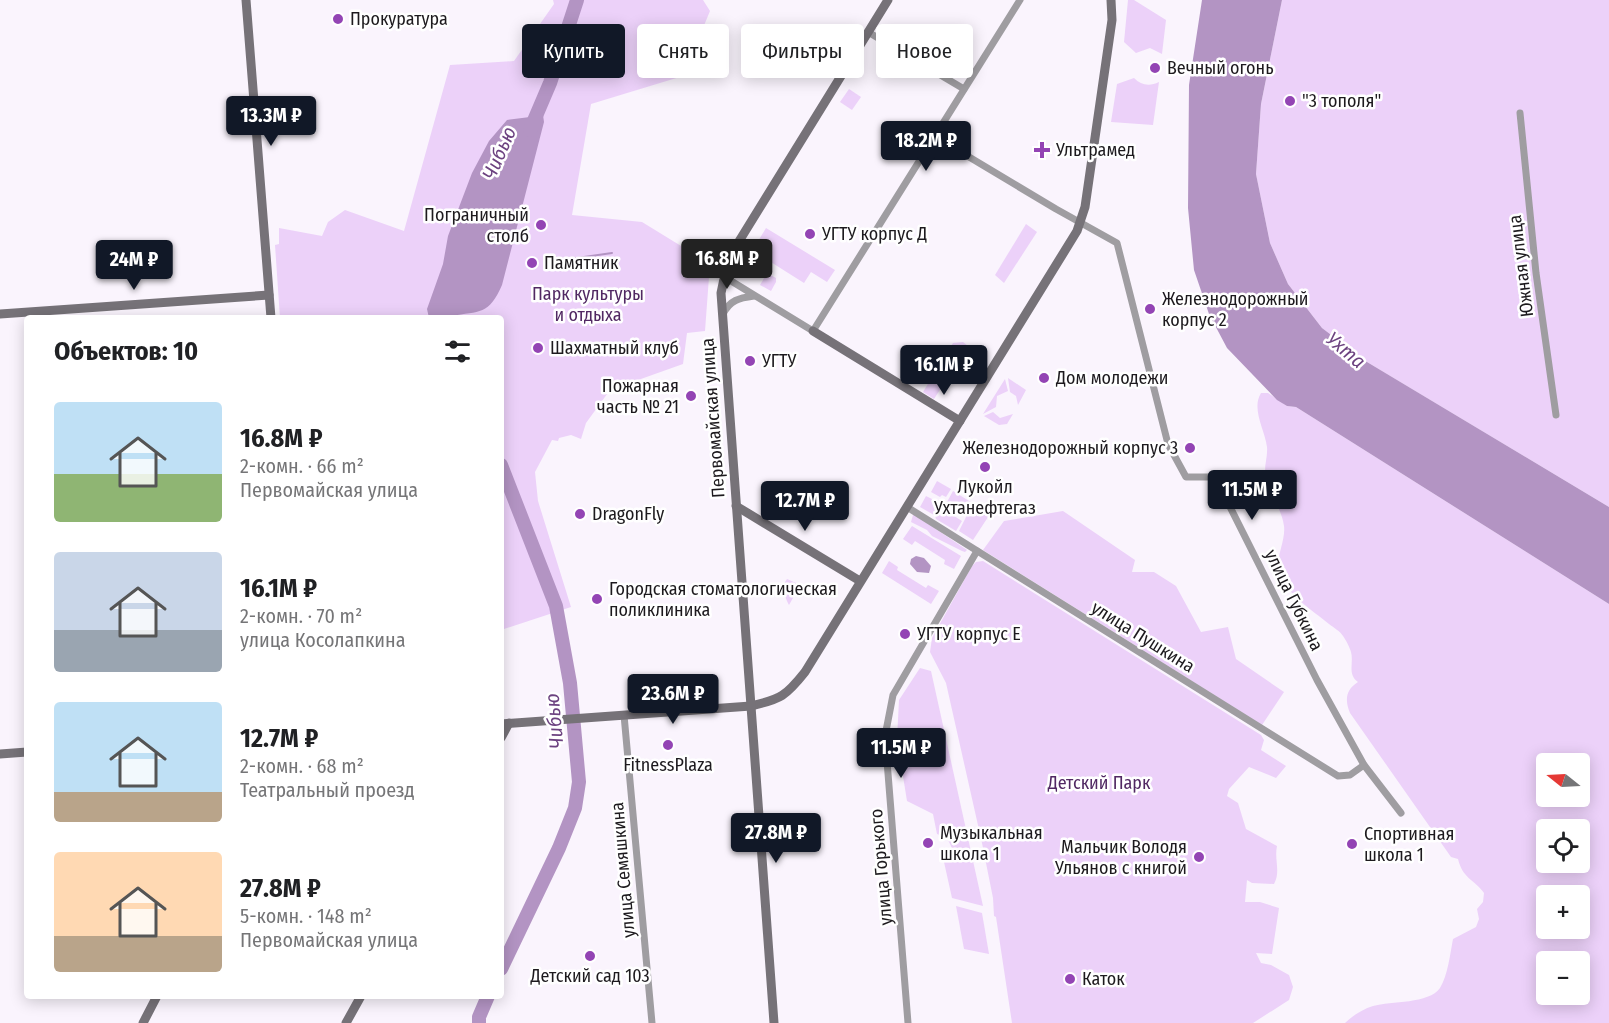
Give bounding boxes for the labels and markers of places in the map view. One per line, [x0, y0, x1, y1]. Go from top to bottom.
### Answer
place label: Прокуратура [350, 8, 448, 30]
marker: Прокуратура [331, 12, 345, 26]
place label: Вечный огонь [1167, 57, 1273, 79]
marker: Вечный огонь [1148, 61, 1162, 75]
place label: "3 тополя" [1302, 90, 1381, 112]
marker: "3 тополя" [1283, 94, 1297, 108]
pin: 13.3M ₽ [216, 96, 326, 147]
pin: 18.2M ₽ [871, 121, 981, 172]
place label: Ультрамед [1055, 139, 1135, 161]
marker: Ультрамед [1033, 141, 1051, 159]
place label: Пограничный столб [424, 204, 529, 247]
marker: Пограничный столб [534, 218, 548, 232]
place label: УГТУ корпус Д [821, 223, 927, 245]
marker: УГТУ корпус Д [803, 227, 817, 241]
pin: 16.8M ₽ [672, 239, 782, 290]
pin: 24M ₽ [92, 240, 176, 291]
place label: Памятник [544, 252, 619, 274]
marker: Памятник [525, 256, 539, 270]
place label: Железнодорожный корпус 2 [1162, 288, 1309, 331]
marker: Железнодорожный корпус 2 [1143, 302, 1157, 316]
place label: Шахматный клуб [550, 337, 679, 359]
marker: Шахматный клуб [531, 341, 545, 355]
pin: 16.1M ₽ [889, 345, 999, 396]
place label: УГТУ [761, 350, 796, 372]
marker: УГТУ [743, 354, 757, 368]
place label: Дом молодежи [1055, 367, 1168, 389]
marker: Дом молодежи [1037, 371, 1051, 385]
place label: Пожарная часть № 21 [597, 375, 679, 418]
marker: Пожарная часть № 21 [684, 389, 698, 403]
place label: Железнодорожный корпус 3 [962, 437, 1178, 459]
marker: Железнодорожный корпус 3 [1183, 441, 1197, 455]
marker: Лукойл Ухтанефтегаз [978, 460, 992, 474]
pin: 11.5M ₽ [1197, 470, 1307, 521]
place label: Лукойл Ухтанефтегаз [933, 476, 1036, 519]
pin: 12.7M ₽ [750, 481, 860, 532]
place label: DragonFly [592, 503, 664, 525]
marker: DragonFly [573, 507, 587, 521]
place label: Городская стоматологическая поликлиника [609, 578, 837, 621]
marker: Городская стоматологическая поликлиника [590, 592, 604, 606]
place label: УГТУ корпус Е [916, 623, 1021, 645]
marker: УГТУ корпус Е [898, 627, 912, 641]
pin: 23.6M ₽ [618, 674, 728, 725]
pin: 11.5M ₽ [846, 728, 956, 779]
marker: FitnessPlaza [661, 738, 675, 752]
place label: FitnessPlaza [623, 754, 713, 776]
pin: 27.8M ₽ [721, 813, 831, 864]
place label: Музыкальная школа 1 [940, 822, 1043, 865]
place label: Спортивная школа 1 [1364, 823, 1454, 866]
marker: Музыкальная школа 1 [921, 836, 935, 850]
place label: Мальчик Володя Ульянов с книгой [1054, 836, 1187, 879]
marker: Спортивная школа 1 [1345, 837, 1359, 851]
marker: Мальчик Володя Ульянов с книгой [1192, 850, 1206, 864]
marker: Детский сад 103 [583, 949, 597, 963]
place label: Детский сад 103 [529, 965, 650, 987]
place label: Каток [1082, 968, 1125, 990]
marker: Каток [1063, 972, 1077, 986]

